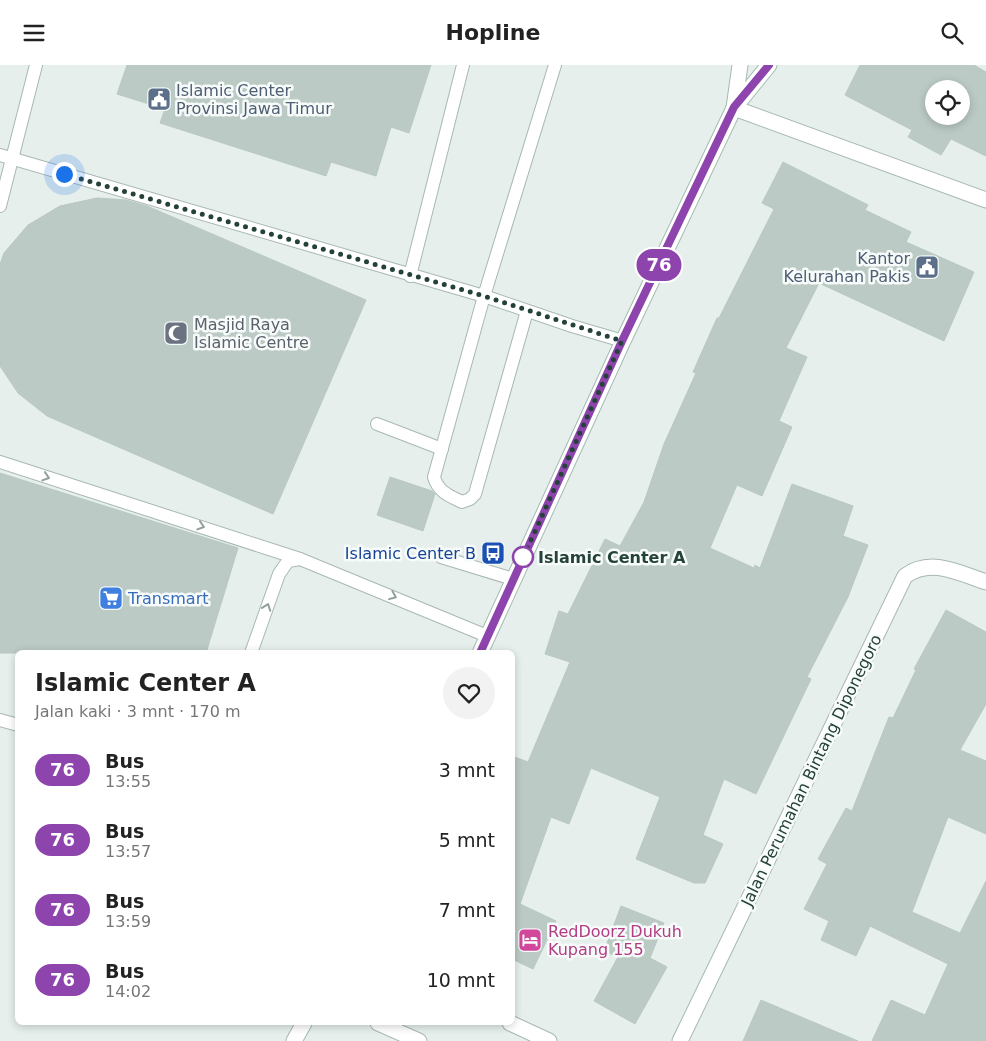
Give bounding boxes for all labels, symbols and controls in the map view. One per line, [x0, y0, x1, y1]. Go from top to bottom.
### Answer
icon: menu [20, 19, 48, 47]
icon: search [938, 19, 966, 47]
text: Hopline [446, 20, 540, 45]
map controls [925, 80, 970, 125]
button: locate [925, 80, 970, 125]
place label: Islamic Center Provinsi Jawa Timur [176, 81, 332, 118]
public building icon: Islamic Center Provinsi Jawa Timur [146, 86, 172, 112]
your location [52, 162, 77, 187]
line badge: 76 [636, 249, 682, 281]
place label: Kantor Kelurahan Pakis [784, 249, 910, 286]
text: 76 [646, 254, 672, 275]
public building icon: Kantor Kelurahan Pakis [914, 254, 940, 280]
place label: Masjid Raya Islamic Centre [194, 315, 309, 352]
mosque icon: Masjid Raya Islamic Centre [163, 320, 189, 346]
one-way arrow [42, 471, 50, 481]
one-way arrow [197, 520, 205, 530]
bus stop icon: Islamic Center B [480, 540, 506, 566]
place label: Islamic Center B [345, 544, 476, 563]
marker: Islamic Center A [512, 546, 534, 568]
place label: Islamic Center A [538, 548, 686, 567]
supermarket icon: Transmart [98, 585, 124, 611]
place label: Transmart [127, 589, 209, 608]
one-way arrow [388, 590, 397, 600]
one-way arrow [261, 603, 271, 611]
street label: Jalan Perumahan Bintang Diponegoro [737, 631, 886, 910]
button: heart [443, 667, 495, 719]
text: Islamic Center A [35, 669, 256, 697]
text: Jalan kaki · 3 mnt · 170 m [35, 702, 241, 721]
text: Bus [105, 750, 144, 772]
text: 76 [50, 759, 75, 780]
text: 3 mnt [439, 759, 495, 781]
text: 13:55 [105, 772, 151, 791]
text: Bus [105, 820, 144, 842]
text: 76 [50, 829, 75, 850]
text: 5 mnt [439, 829, 495, 851]
text: 13:57 [105, 842, 151, 861]
text: Bus [105, 890, 144, 912]
text: 76 [50, 899, 75, 920]
text: 7 mnt [439, 899, 495, 921]
text: 13:59 [105, 912, 151, 931]
place label: RedDoorz Dukuh Kupang 155 [548, 922, 682, 959]
hotel icon: RedDoorz Dukuh Kupang 155 [517, 927, 543, 953]
text: Bus [105, 960, 144, 982]
text: 76 [50, 969, 75, 990]
text: 10 mnt [427, 969, 495, 991]
text: 14:02 [105, 982, 151, 1001]

